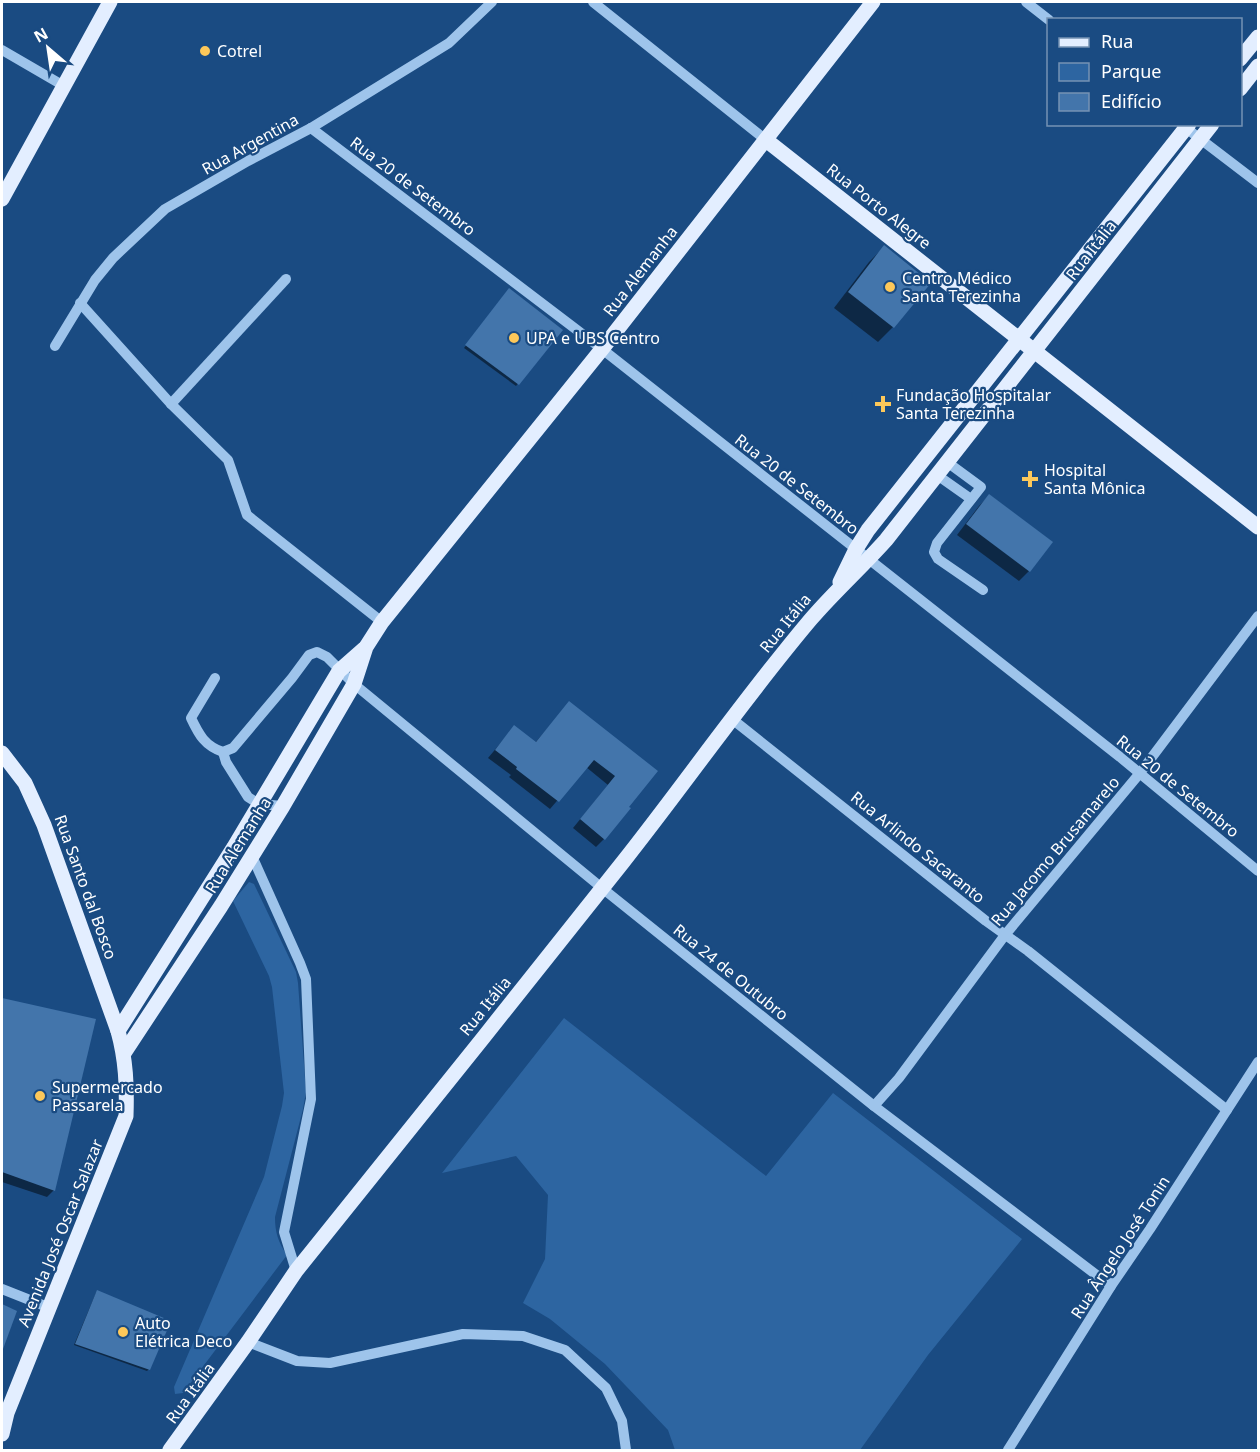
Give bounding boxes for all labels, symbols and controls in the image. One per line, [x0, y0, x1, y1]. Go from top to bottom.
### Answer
north arrow [18, 18, 78, 78]
legend [1047, 18, 1242, 126]
text: N [30, 22, 52, 48]
text: Rua [1101, 29, 1133, 53]
place label: Cotrel [217, 40, 262, 62]
marker: Cotrel [198, 44, 212, 58]
text: Parque [1101, 59, 1161, 83]
text: Edifício [1101, 89, 1162, 113]
street label: Rua Argentina [198, 108, 302, 180]
street label: Rua 20 de Setembro [346, 132, 480, 240]
street label: Rua Porto Alegre [822, 158, 936, 254]
street label: Rua Itália [1061, 215, 1121, 285]
street label: Rua Alemanha [598, 221, 682, 321]
place label: Centro Médico Santa Terezinha [902, 267, 1021, 307]
marker: Centro Médico Santa Terezinha [883, 280, 897, 294]
place label: UPA e UBS Centro [526, 327, 660, 349]
marker: UPA e UBS Centro [507, 331, 521, 345]
place label: Fundação Hospitalar Santa Terezinha [896, 384, 1051, 424]
marker: Fundação Hospitalar Santa Terezinha [874, 395, 892, 413]
street label: Rua 20 de Setembro [730, 429, 864, 539]
place label: Hospital Santa Mônica [1044, 459, 1145, 499]
marker: Hospital Santa Mônica [1021, 470, 1039, 488]
street label: Rua Itália [754, 589, 816, 657]
street label: Rua 20 de Setembro [1112, 730, 1244, 842]
street label: Rua Jacomo Brusamarelo [986, 772, 1124, 930]
street label: Rua Arlindo Sacaranto [846, 786, 990, 908]
street label: Rua Alemanha [200, 793, 276, 897]
street label: Rua Santo dal Bosco [50, 812, 122, 962]
street label: Rua 24 de Outubro [669, 919, 793, 1025]
street label: Rua Itália [454, 972, 516, 1040]
place label: Supermercado Passarela [52, 1076, 163, 1116]
marker: Supermercado Passarela [33, 1089, 47, 1103]
street label: Avenida José Oscar Salazar [12, 1135, 108, 1330]
street label: Rua Ângelo José Tonin [1066, 1171, 1174, 1323]
place label: Auto Elétrica Deco [135, 1312, 232, 1352]
marker: Auto Elétrica Deco [116, 1325, 130, 1339]
street label: Rua Itália [160, 1358, 220, 1428]

